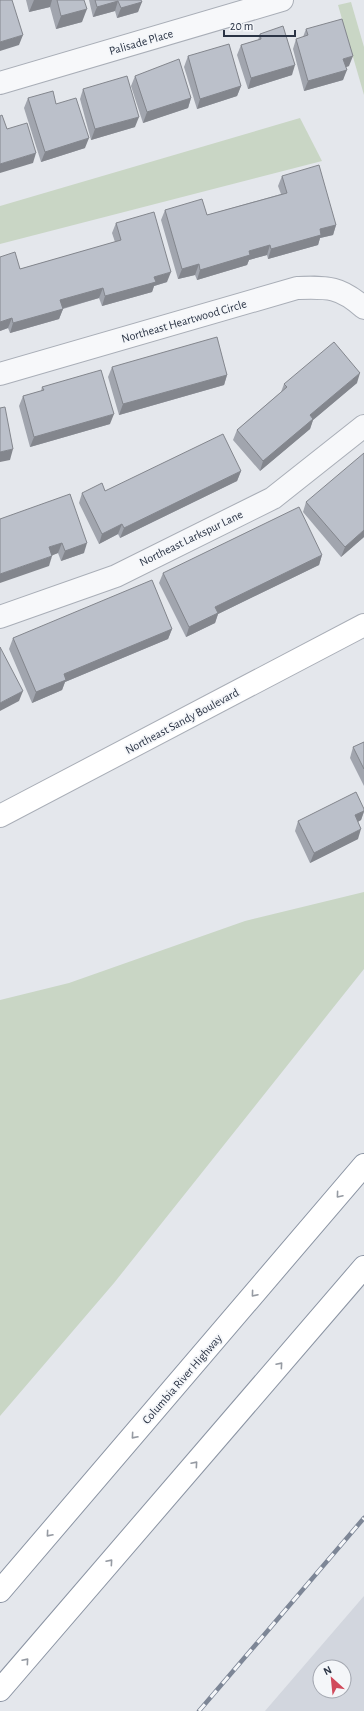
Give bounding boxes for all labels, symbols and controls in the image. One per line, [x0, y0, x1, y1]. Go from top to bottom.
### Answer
scale bar [224, 12, 295, 38]
text: 20 m [230, 20, 253, 32]
street label: Palisade Place [108, 27, 174, 57]
street label: Northeast Heartwood Circle [120, 297, 248, 345]
street label: Northeast Larkspur Lane [137, 508, 245, 568]
street label: Northeast Sandy Boulevard [123, 686, 241, 757]
one-way arrow [336, 1190, 343, 1198]
one-way arrow [252, 1289, 259, 1297]
street label: Columbia River Highway [140, 1332, 225, 1427]
one-way arrow [275, 1363, 282, 1370]
one-way arrow [131, 1431, 138, 1438]
one-way arrow [191, 1461, 198, 1469]
one-way arrow [47, 1530, 54, 1537]
one-way arrow [106, 1560, 113, 1567]
one-way arrow [21, 1658, 28, 1666]
north arrow [312, 1659, 352, 1699]
text: N [322, 1664, 334, 1677]

